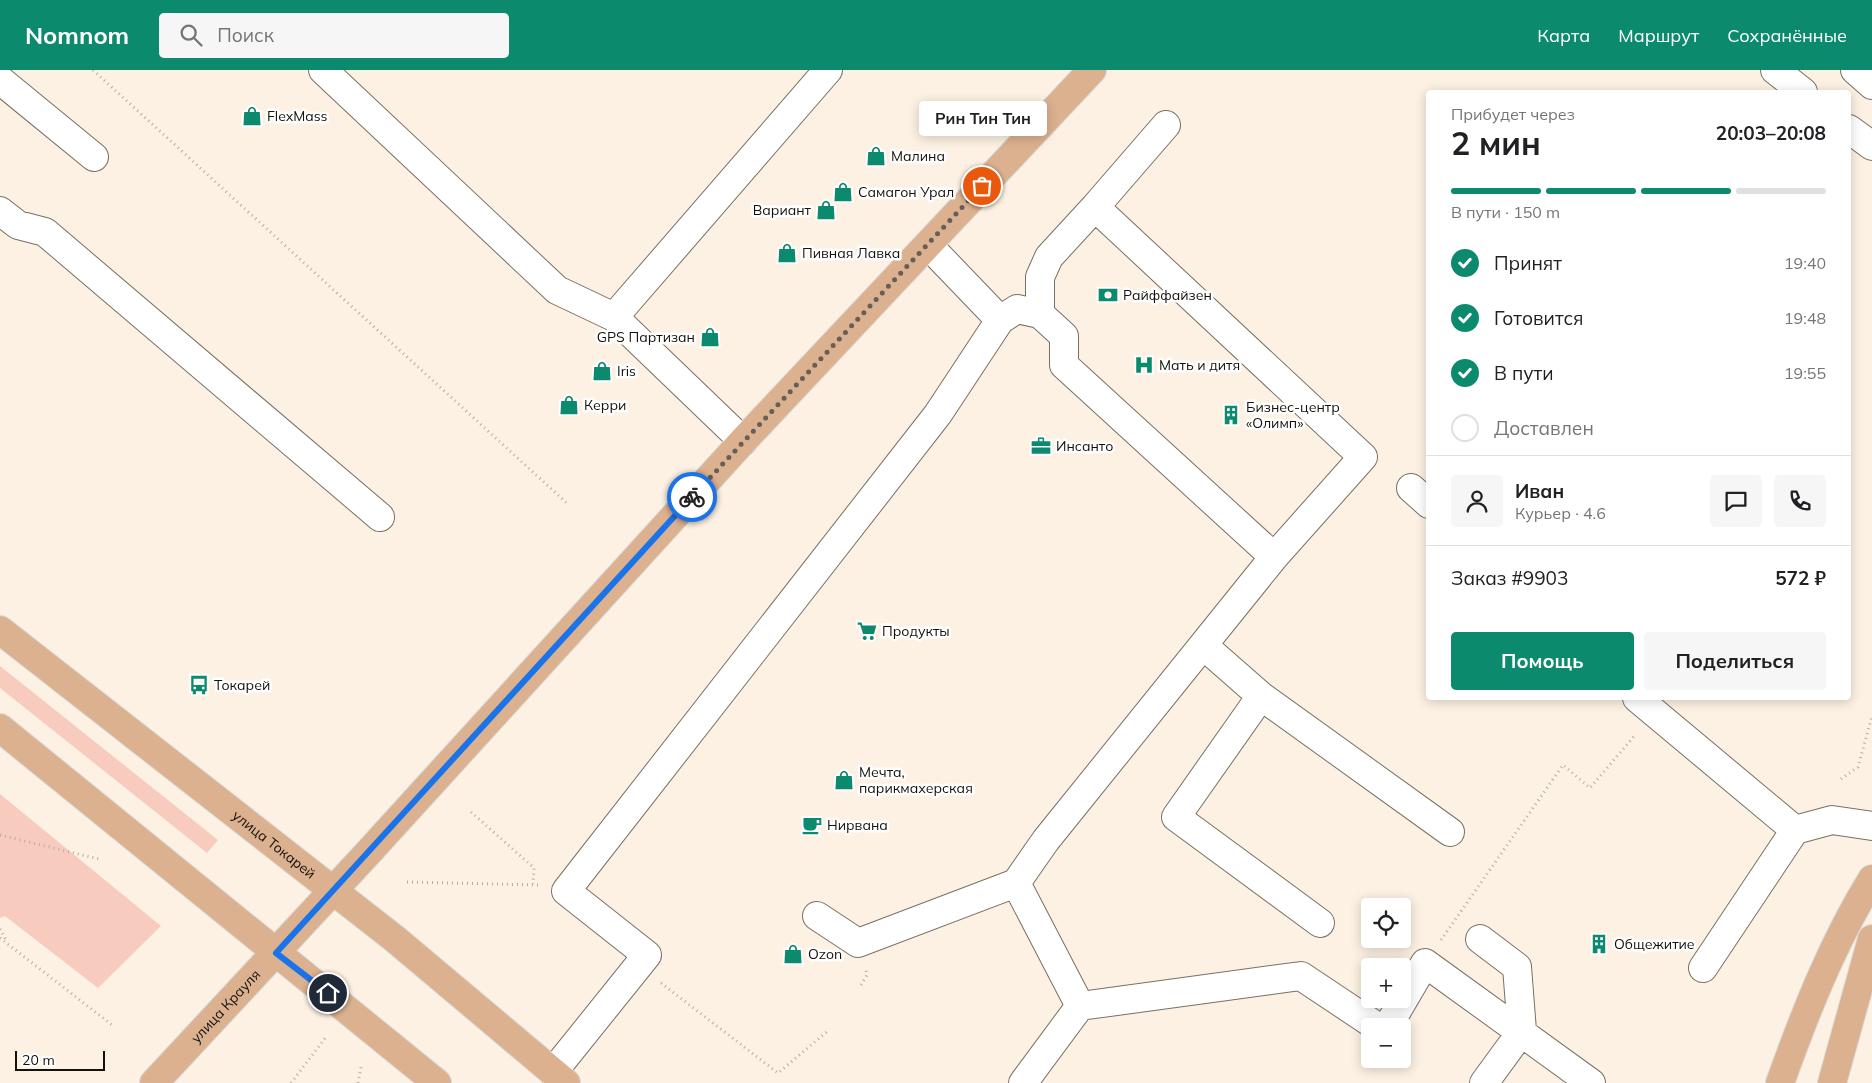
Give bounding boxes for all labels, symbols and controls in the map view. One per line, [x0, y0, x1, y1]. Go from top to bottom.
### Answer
search box [159, 13, 509, 58]
text: Nomnom [25, 20, 129, 50]
icon: search [177, 21, 205, 49]
text: Поиск [217, 23, 274, 47]
text: Карта [1537, 24, 1590, 47]
text: Маршрут [1618, 24, 1699, 47]
text: Сохранённые [1727, 24, 1847, 47]
callout: Рин Тин Тин [918, 101, 1046, 136]
text: Прибудет через [1451, 104, 1575, 124]
shop icon: FlexMass [241, 105, 263, 127]
place label: FlexMass [267, 107, 328, 125]
text: Рин Тин Тин [935, 108, 1031, 128]
text: 20:03–20:08 [1716, 121, 1826, 145]
text: 2 мин [1451, 123, 1541, 163]
shop icon: Малина [865, 145, 887, 167]
place label: Малина [891, 147, 945, 165]
pin [961, 165, 1003, 207]
icon: bag [968, 172, 996, 200]
shop icon: Самагон Урал [832, 181, 854, 203]
place label: Самагон Урал [858, 183, 954, 201]
shop icon: Вариант [815, 199, 837, 221]
place label: Вариант [753, 201, 812, 219]
text: В пути · 150 m [1451, 202, 1560, 222]
shop icon: Пивная Лавка [776, 242, 798, 264]
place label: Пивная Лавка [802, 244, 900, 262]
icon: check [1451, 249, 1479, 277]
text: Принят [1494, 251, 1562, 275]
text: 19:40 [1784, 253, 1826, 273]
bank icon: Райффайзен [1097, 284, 1119, 306]
place label: Райффайзен [1123, 286, 1212, 304]
icon: check [1451, 304, 1479, 332]
text: Готовится [1494, 306, 1584, 330]
text: 19:48 [1784, 308, 1826, 328]
shop icon: GPS Партизан [699, 326, 721, 348]
place label: GPS Партизан [597, 328, 695, 346]
hospital icon: Мать и дитя [1133, 354, 1155, 376]
place label: Мать и дитя [1159, 356, 1240, 374]
icon: check [1451, 359, 1479, 387]
shop icon: Iris [591, 360, 613, 382]
text: В пути [1494, 361, 1553, 385]
place label: Iris [617, 362, 636, 380]
text: 19:55 [1784, 363, 1826, 383]
shop icon: Керри [558, 394, 580, 416]
place label: Керри [584, 396, 626, 414]
place label: Бизнес-центр «Олимп» [1246, 398, 1340, 432]
building icon: Бизнес-центр «Олимп» [1220, 404, 1242, 426]
text: Доставлен [1494, 416, 1594, 440]
office icon: Инсанто [1030, 435, 1052, 457]
place label: Инсанто [1056, 437, 1113, 455]
courier [667, 472, 717, 522]
button: person [1451, 475, 1503, 527]
button: chat [1710, 475, 1762, 527]
button: phone [1774, 475, 1826, 527]
text: Иван [1515, 479, 1564, 503]
icon: bike [678, 483, 706, 511]
text: Курьер · 4.6 [1515, 503, 1606, 523]
text: Заказ #9903 [1451, 566, 1568, 590]
text: 572 ₽ [1775, 566, 1826, 590]
supermarket icon: Продукты [856, 620, 878, 642]
place label: Продукты [882, 622, 950, 640]
button: Помощь [1451, 632, 1634, 690]
button: Поделиться [1644, 632, 1826, 690]
bus stop icon: Токарей [188, 674, 210, 696]
place label: Токарей [214, 676, 270, 694]
place label: Мечта, парикмахерская [859, 763, 973, 797]
shop icon: Мечта, парикмахерская [833, 769, 855, 791]
street label: улица Токарей [229, 806, 319, 883]
cafe icon: Нирвана [801, 814, 823, 836]
place label: Нирвана [827, 816, 888, 834]
map controls [1361, 898, 1411, 1068]
button: locate [1361, 898, 1411, 948]
building icon: Общежитие [1588, 933, 1610, 955]
place label: Общежитие [1614, 935, 1695, 953]
shop icon: Ozon [782, 943, 804, 965]
place label: Ozon [808, 945, 842, 963]
button: + [1361, 958, 1411, 1008]
street label: улица Крауля [187, 966, 264, 1047]
pin [307, 972, 349, 1014]
icon: home [314, 979, 342, 1007]
button: − [1361, 1018, 1411, 1068]
scale bar [15, 1048, 105, 1071]
text: 20 m [22, 1051, 55, 1069]

